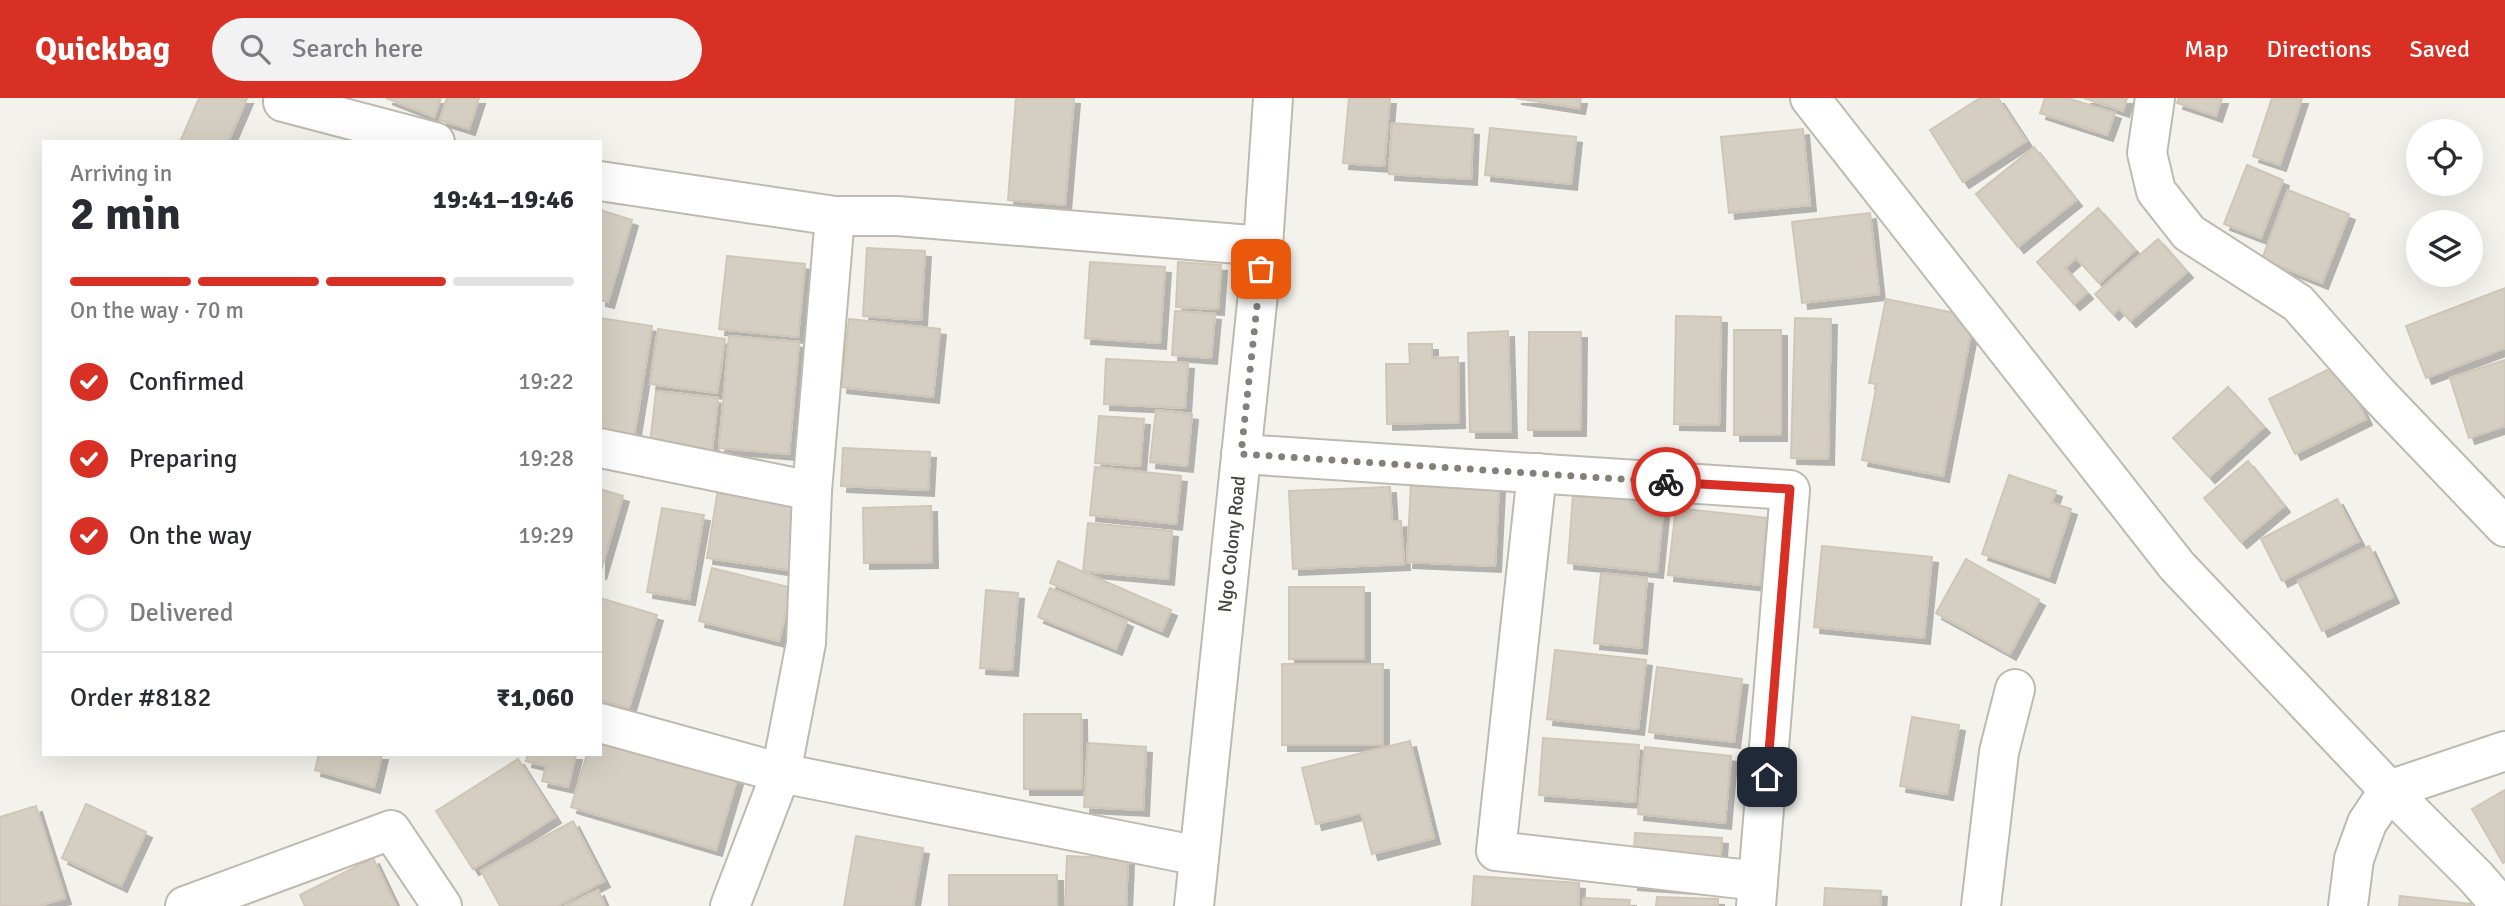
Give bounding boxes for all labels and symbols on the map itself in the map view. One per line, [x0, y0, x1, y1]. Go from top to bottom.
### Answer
pin [1231, 239, 1291, 299]
courier [1631, 447, 1701, 517]
street label: Ngo Colony Road [1213, 474, 1251, 614]
pin [1737, 747, 1797, 807]

